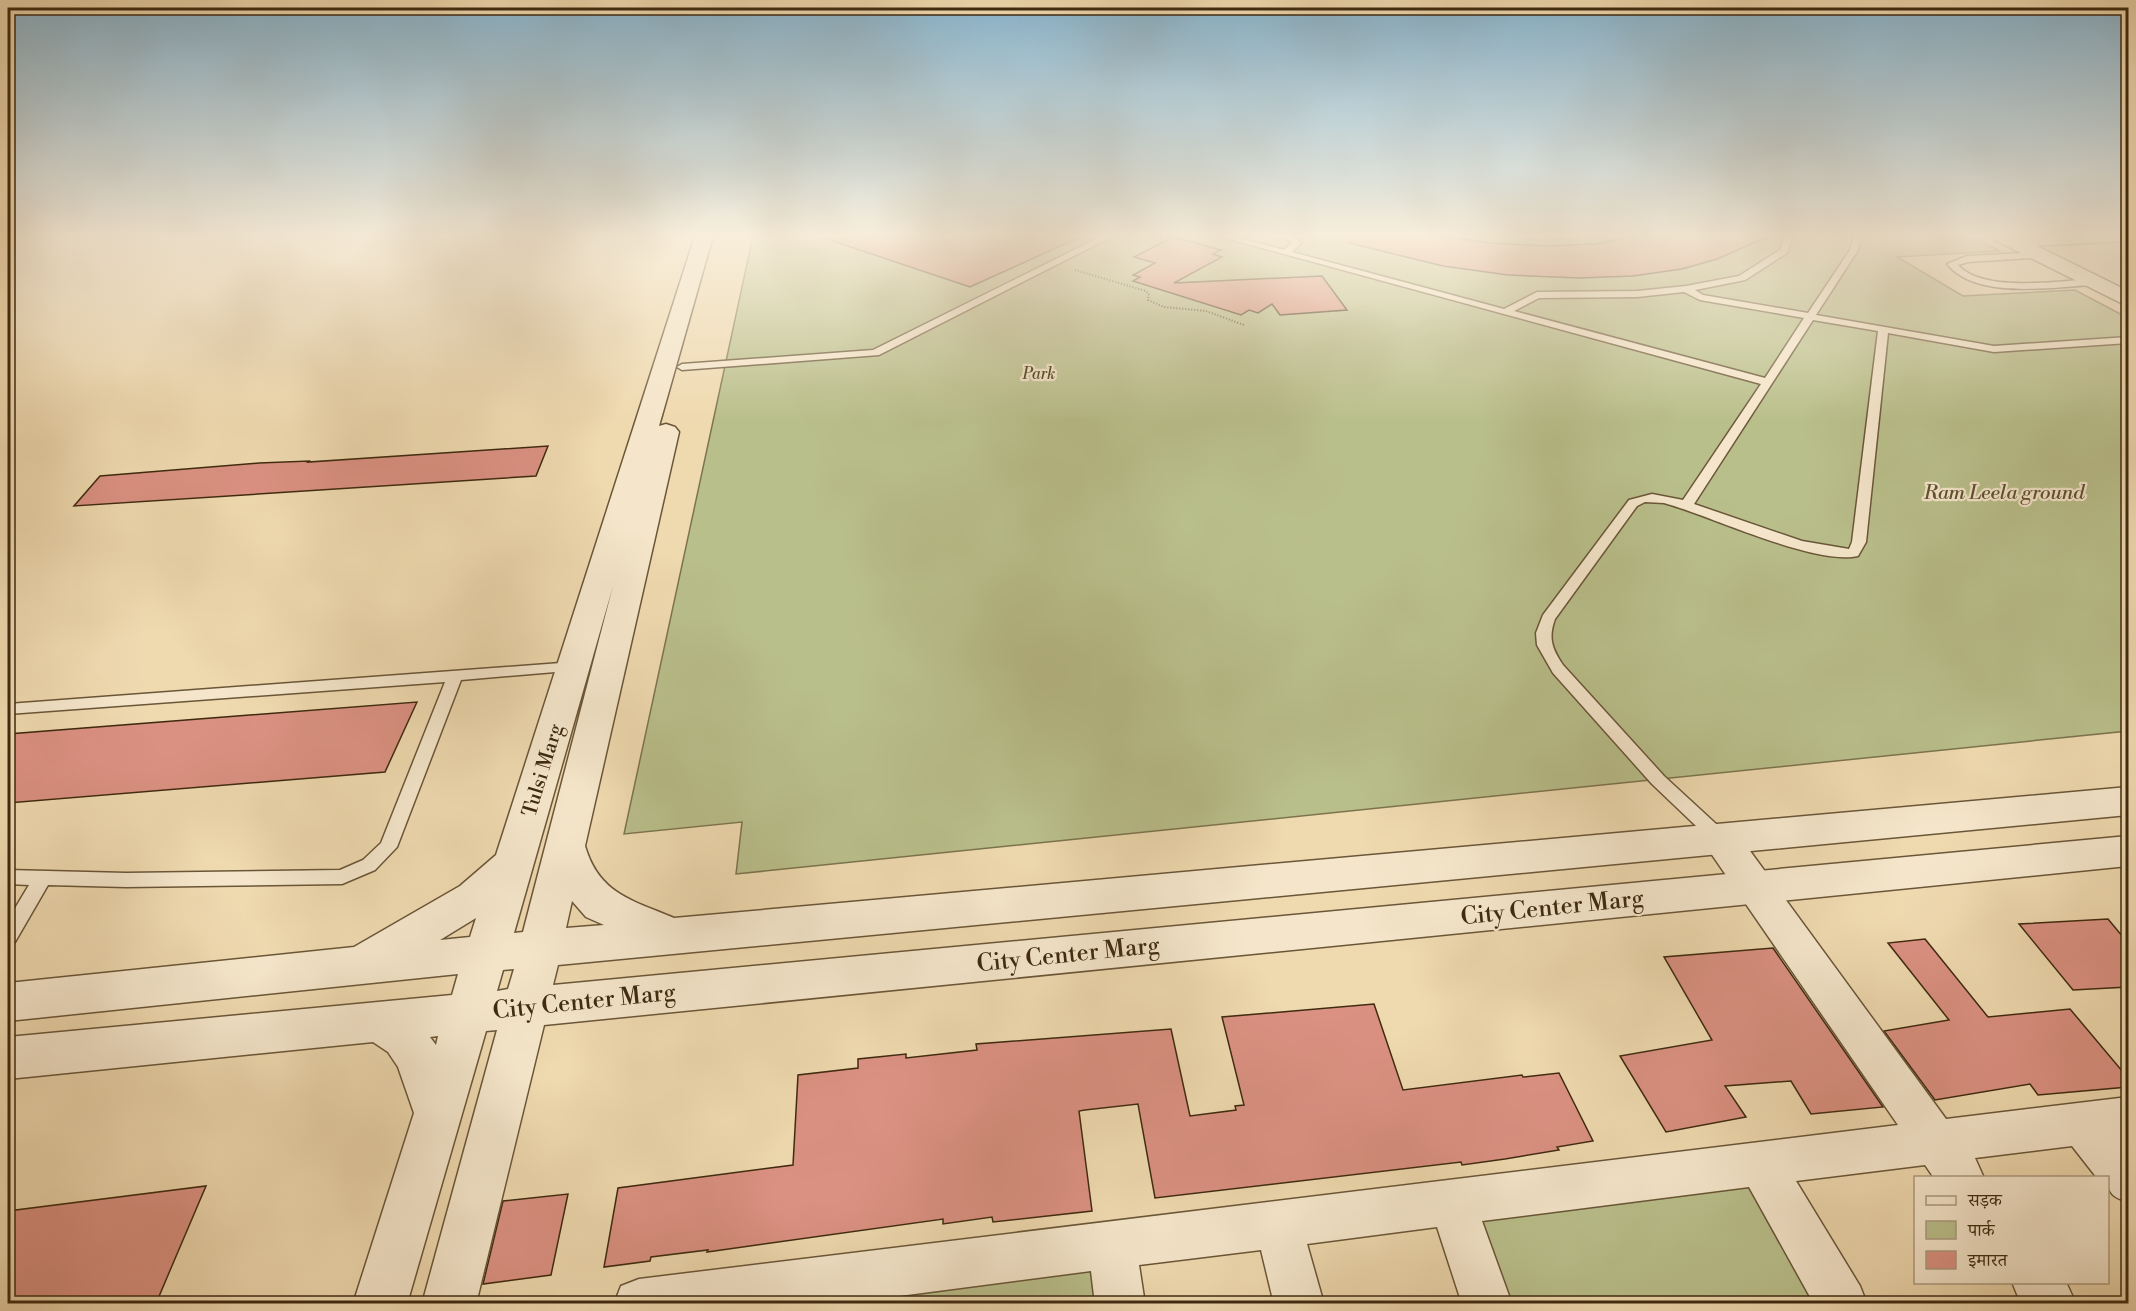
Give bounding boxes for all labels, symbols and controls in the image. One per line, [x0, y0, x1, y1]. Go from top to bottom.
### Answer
park label: Park [1022, 364, 1055, 384]
park label: Ram Leela ground [1923, 481, 2085, 506]
street label: Tulsi Marg [517, 720, 570, 820]
street label: City Center Marg [1459, 883, 1646, 933]
street label: City Center Marg [975, 930, 1162, 980]
street label: City Center Marg [491, 977, 678, 1027]
legend [1914, 1176, 2109, 1284]
text: सड़क [1967, 1189, 2003, 1212]
text: पार्क [1967, 1219, 1996, 1242]
text: इमारत [1967, 1249, 2008, 1272]

